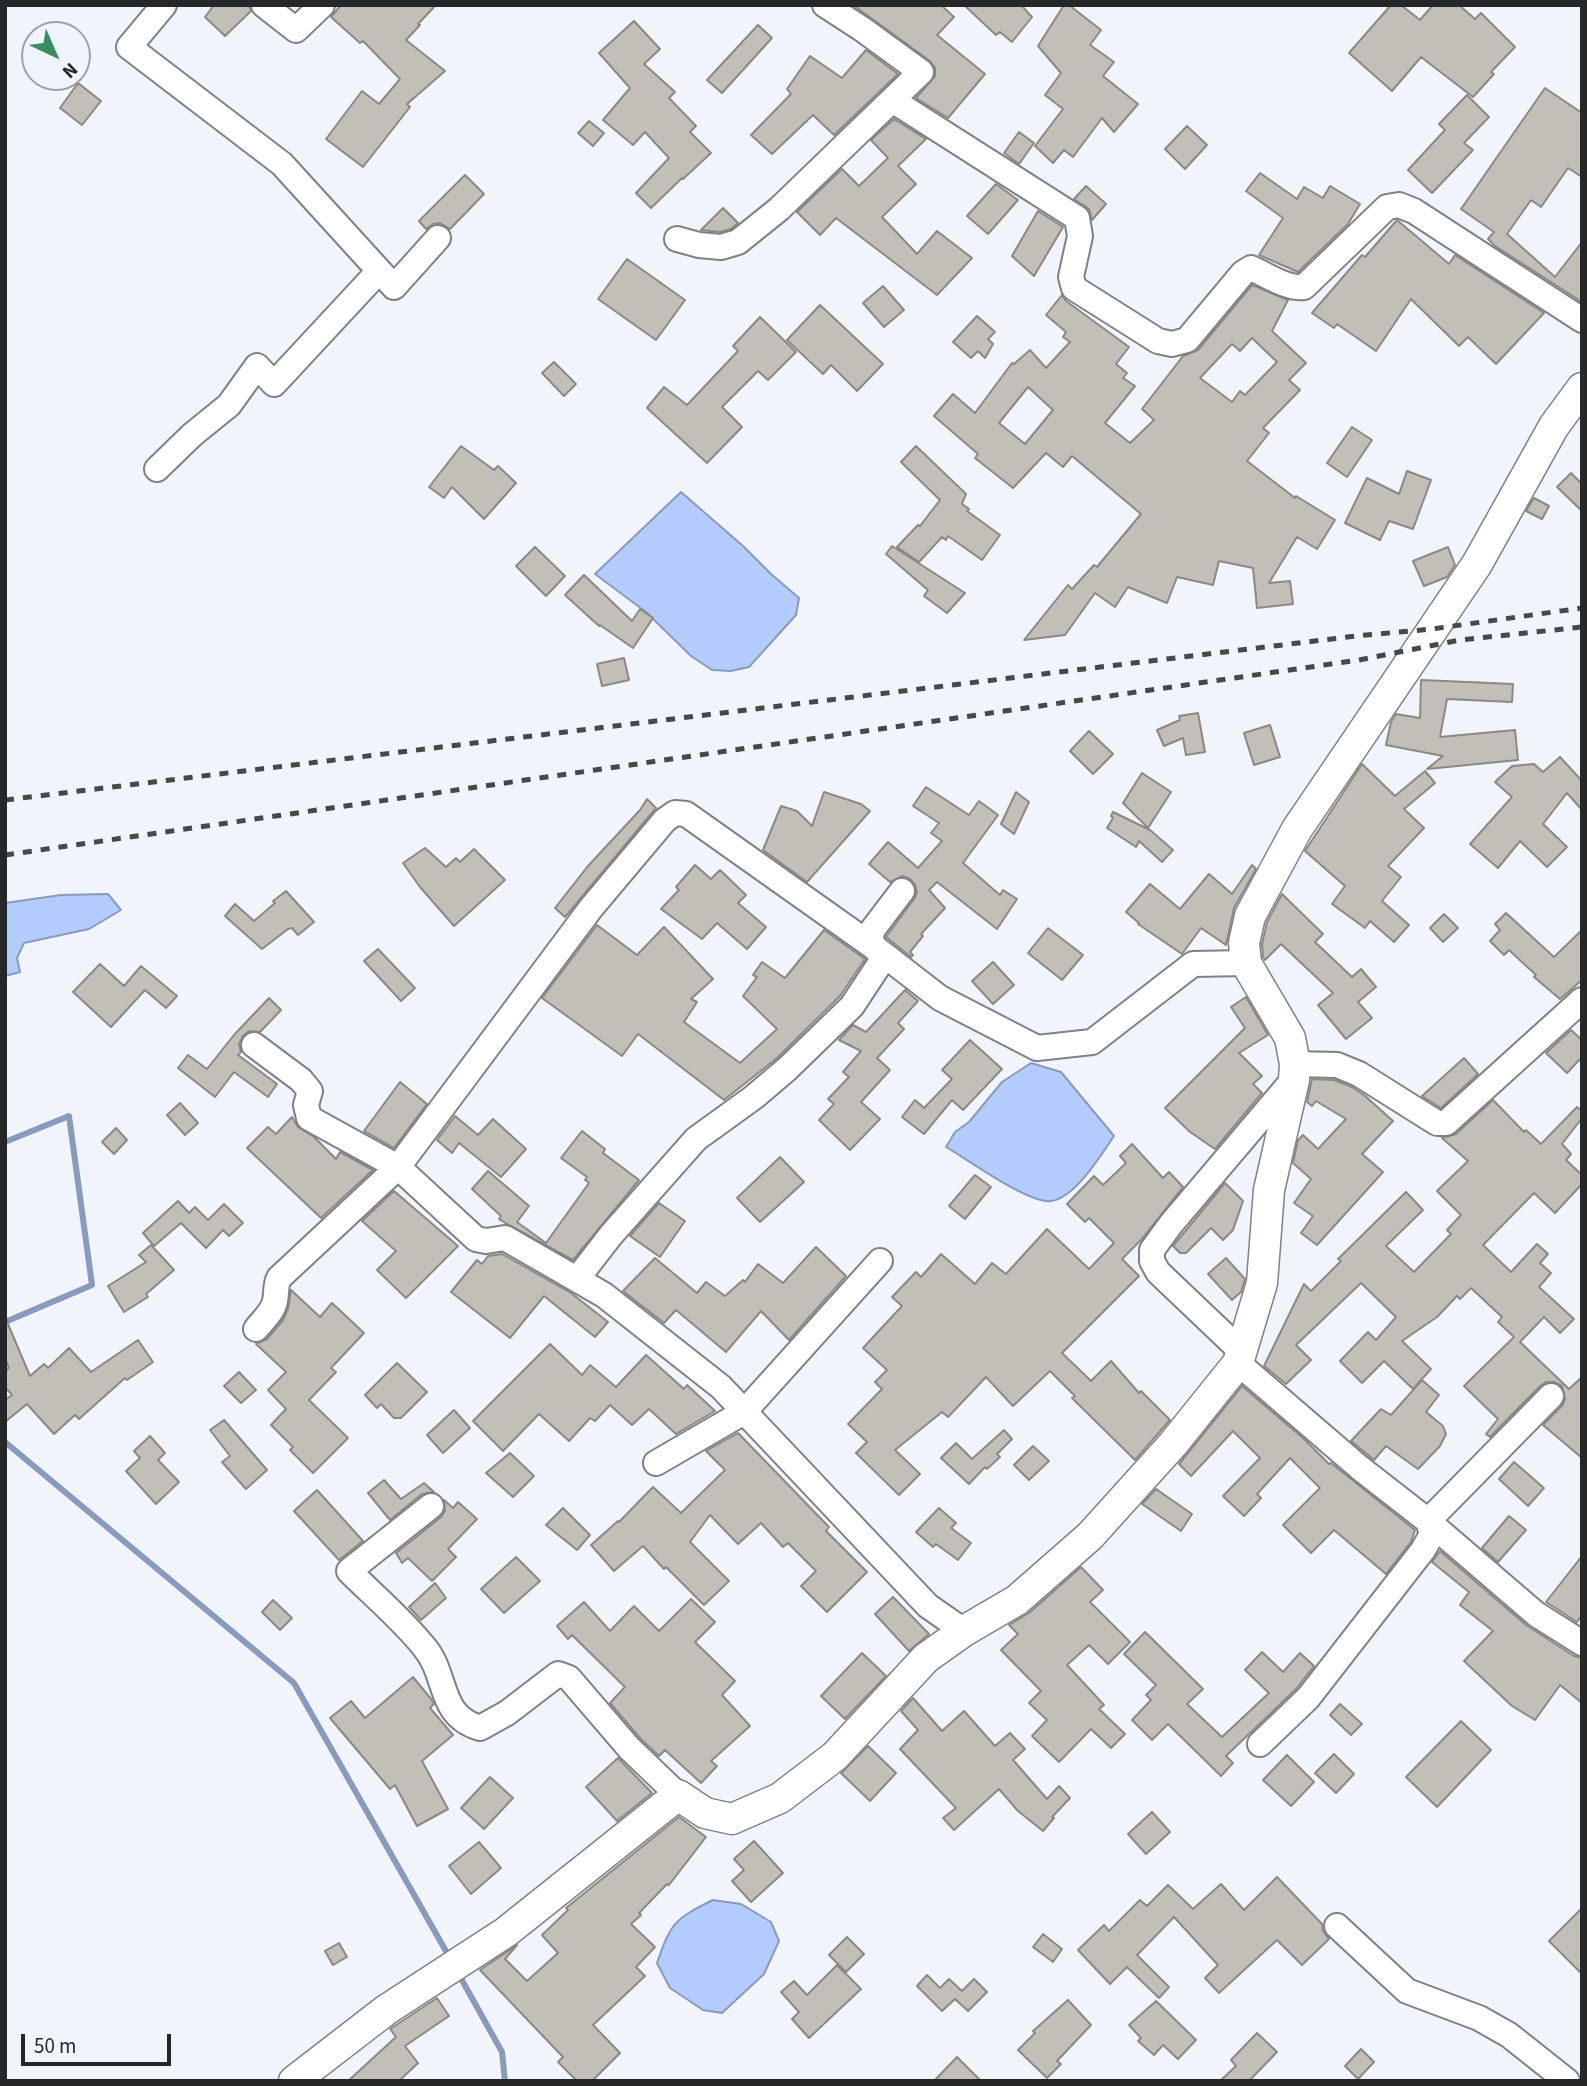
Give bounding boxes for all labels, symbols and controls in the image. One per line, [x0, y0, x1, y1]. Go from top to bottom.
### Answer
north arrow [21, 21, 91, 91]
text: N [56, 56, 83, 84]
scale bar [24, 2020, 175, 2064]
text: 50 m [34, 2031, 76, 2061]

